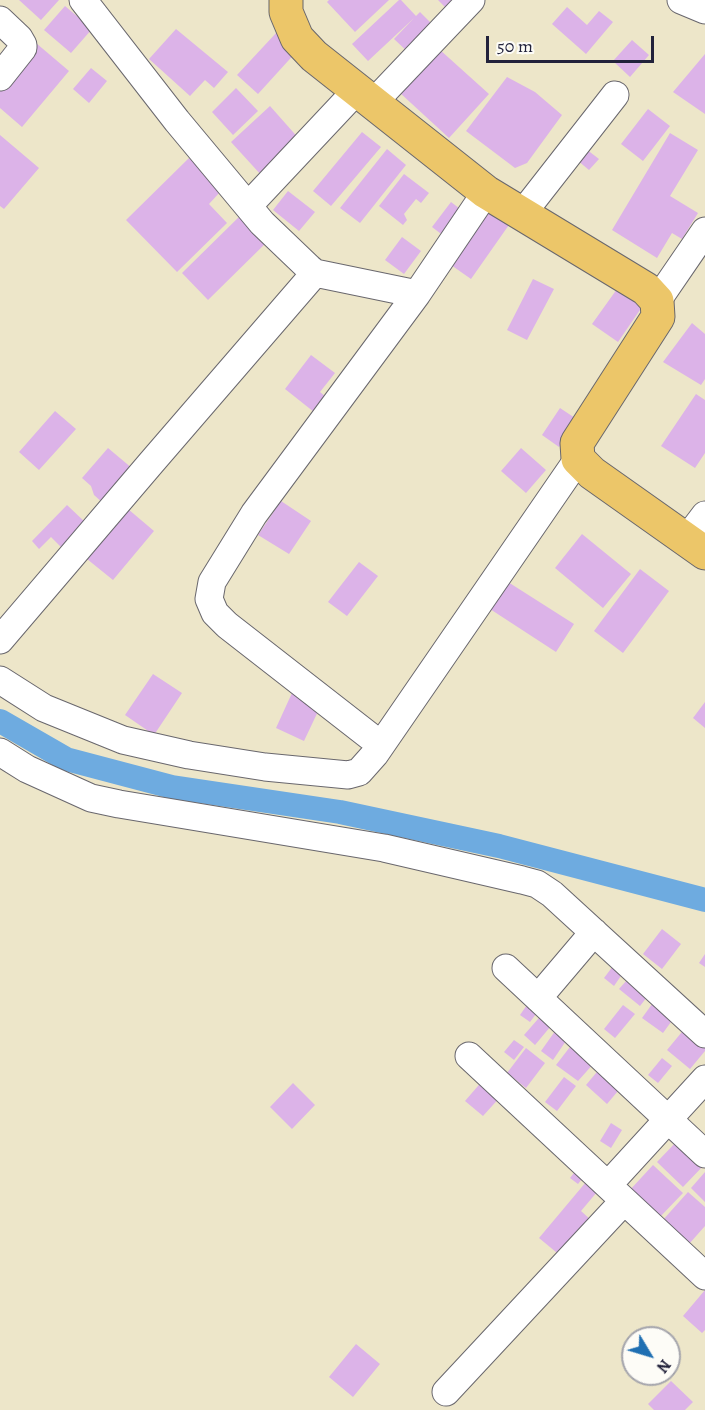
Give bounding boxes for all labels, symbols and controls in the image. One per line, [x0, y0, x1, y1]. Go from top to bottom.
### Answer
scale bar [489, 24, 657, 62]
text: 50 m [497, 34, 533, 58]
north arrow [621, 1326, 681, 1386]
text: N [651, 1354, 676, 1377]

